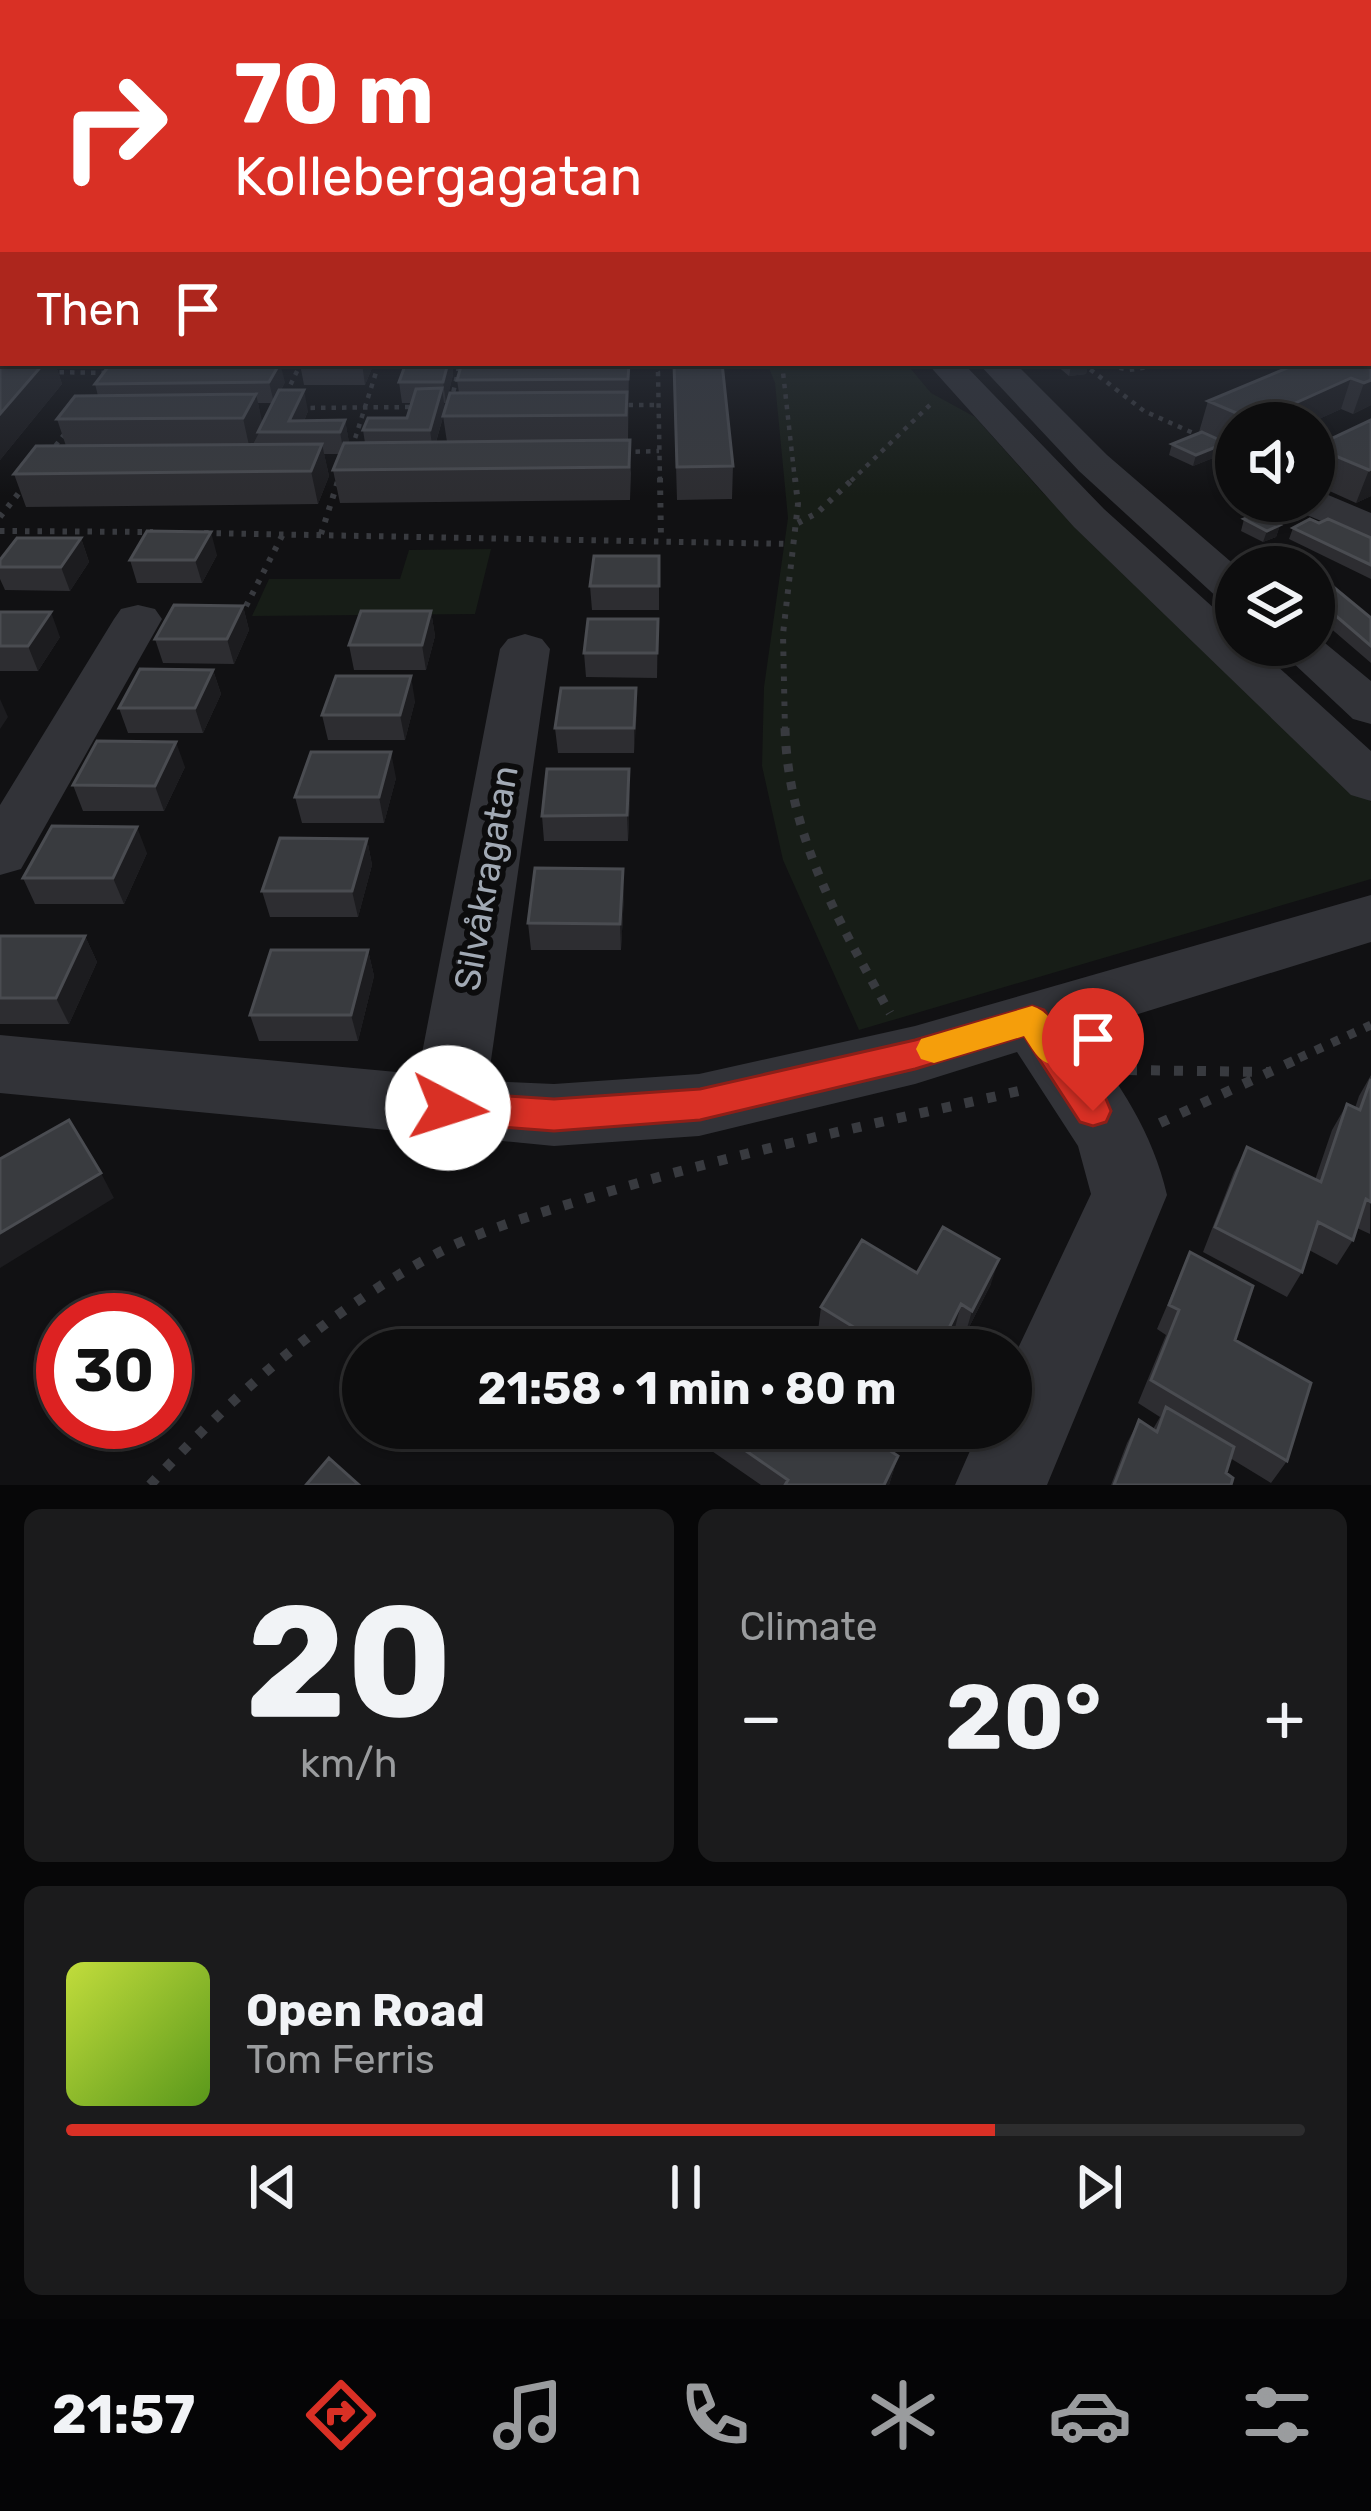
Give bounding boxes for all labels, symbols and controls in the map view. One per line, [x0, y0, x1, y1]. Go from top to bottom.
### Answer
text: 70 m [234, 44, 434, 144]
icon: right [36, 48, 192, 204]
text: Kollebergagatan [234, 145, 642, 209]
icon: arrive [165, 276, 231, 342]
text: Then [36, 283, 141, 336]
map controls [1215, 402, 1335, 666]
button: sound [1215, 402, 1335, 522]
button: layers [1215, 546, 1335, 666]
street label: Silvåkragatan [445, 762, 527, 994]
pin [1042, 988, 1144, 1111]
icon: arrive [1060, 1006, 1126, 1072]
position arrow [385, 1045, 511, 1171]
speed limit sign: 30 [36, 1293, 192, 1449]
text: 21:58 · 1 min · 80 m [477, 1362, 897, 1415]
text: 20 [245, 1570, 452, 1755]
text: Climate [740, 1604, 878, 1650]
text: 20° [945, 1664, 1101, 1771]
text: − [740, 1678, 782, 1757]
text: + [1264, 1678, 1305, 1757]
text: km/h [300, 1741, 397, 1787]
text: Open Road [246, 1984, 485, 2037]
text: Tom Ferris [246, 2037, 435, 2083]
icon: previous [240, 2154, 306, 2220]
icon: pause [653, 2154, 719, 2220]
icon: next [1066, 2154, 1132, 2220]
icon: directions [299, 2373, 383, 2457]
icon: music [486, 2373, 570, 2457]
icon: phone [673, 2373, 757, 2457]
icon: climate [861, 2373, 945, 2457]
icon: car [1048, 2373, 1132, 2457]
icon: filters [1235, 2373, 1319, 2457]
text: 21:57 [52, 2383, 195, 2447]

